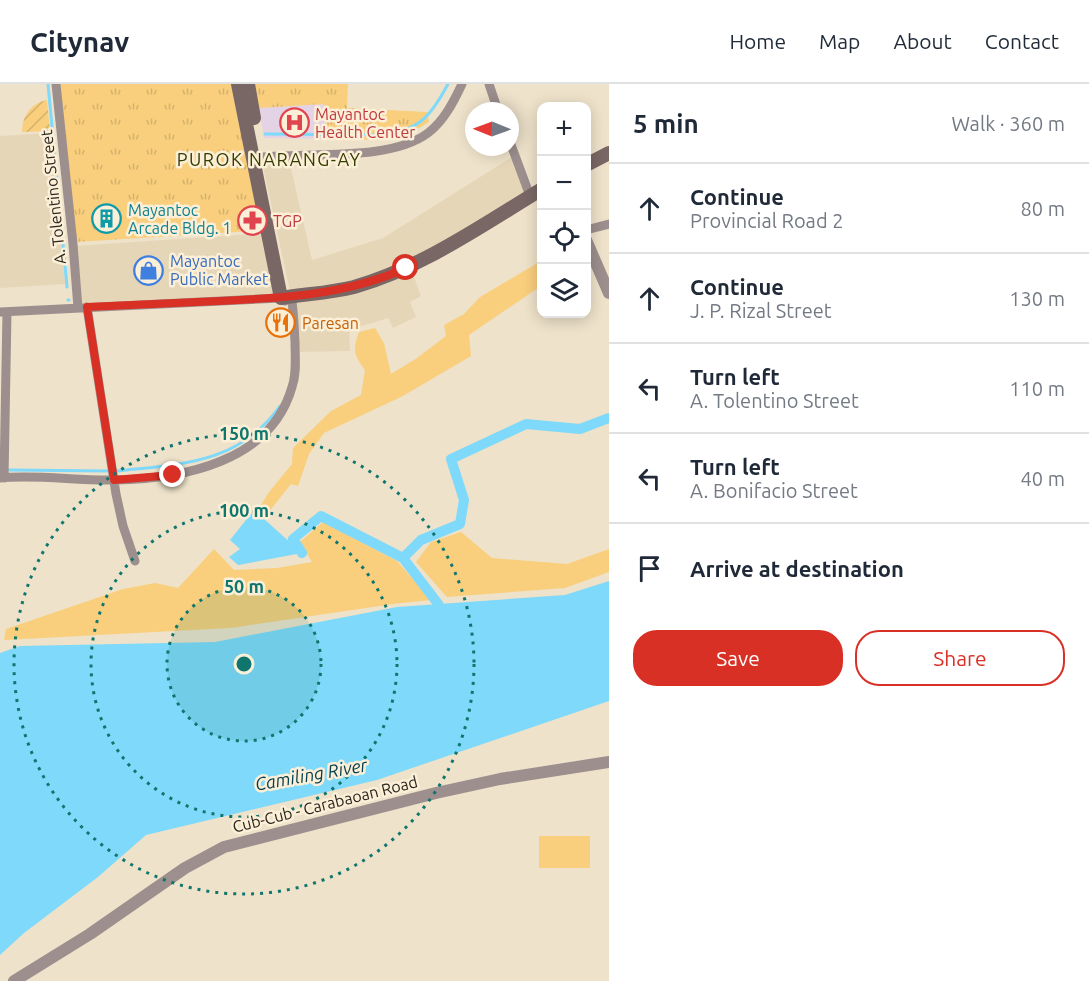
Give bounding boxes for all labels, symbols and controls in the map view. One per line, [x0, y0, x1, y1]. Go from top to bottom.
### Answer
text: Citynav [30, 26, 129, 57]
text: Home [729, 29, 786, 53]
text: Map [819, 29, 860, 53]
text: About [893, 29, 952, 53]
text: Contact [985, 29, 1059, 53]
north arrow [465, 102, 519, 156]
map controls [537, 102, 591, 318]
button: + [537, 102, 591, 156]
place label: Mayantoc Health Center [315, 105, 415, 141]
hospital icon: Mayantoc Health Center [278, 107, 310, 139]
text: 5 min [633, 109, 699, 138]
text: Walk · 360 m [952, 112, 1065, 135]
street label: A. Tolentino Street [37, 128, 69, 265]
district label: PUROK NARANG-AY [177, 149, 361, 169]
button: − [537, 156, 591, 210]
text: Continue [690, 184, 784, 209]
icon: ahead [633, 192, 666, 225]
text: 80 m [1021, 197, 1065, 220]
place label: Mayantoc Arcade Bldg. 1 [128, 201, 231, 237]
building icon: Mayantoc Arcade Bldg. 1 [91, 203, 123, 235]
pharmacy icon: TGP [236, 205, 268, 237]
text: Provincial Road 2 [690, 209, 843, 232]
button: locate [537, 210, 591, 264]
place label: TGP [273, 212, 302, 230]
place label: Mayantoc Public Market [170, 252, 269, 288]
shop icon: Mayantoc Public Market [133, 254, 165, 286]
route start [392, 254, 418, 280]
button: layers [537, 264, 591, 318]
text: Continue [690, 274, 784, 299]
icon: ahead [633, 282, 666, 315]
text: 130 m [1009, 287, 1065, 310]
text: J. P. Rizal Street [690, 299, 832, 322]
restaurant icon: Paresan [265, 307, 297, 339]
place label: Paresan [302, 314, 359, 332]
text: Turn left [690, 364, 780, 389]
icon: left [633, 372, 666, 405]
text: 110 m [1009, 377, 1065, 400]
text: A. Tolentino Street [690, 389, 859, 412]
text: 150 m [219, 423, 269, 443]
text: Turn left [690, 454, 780, 479]
route end [159, 461, 185, 487]
icon: left [633, 462, 666, 495]
text: 40 m [1021, 467, 1065, 490]
text: A. Bonifacio Street [690, 479, 858, 502]
text: 100 m [219, 500, 269, 520]
icon: arrive [633, 552, 666, 585]
text: Arrive at destination [690, 556, 904, 581]
text: 50 m [224, 576, 264, 596]
button: Save [633, 630, 843, 686]
button: Share [855, 630, 1065, 686]
centre of rings [234, 654, 254, 674]
water label: Camiling River [253, 754, 370, 794]
street label: Cub-Cub - Carabaoan Road [231, 772, 419, 836]

